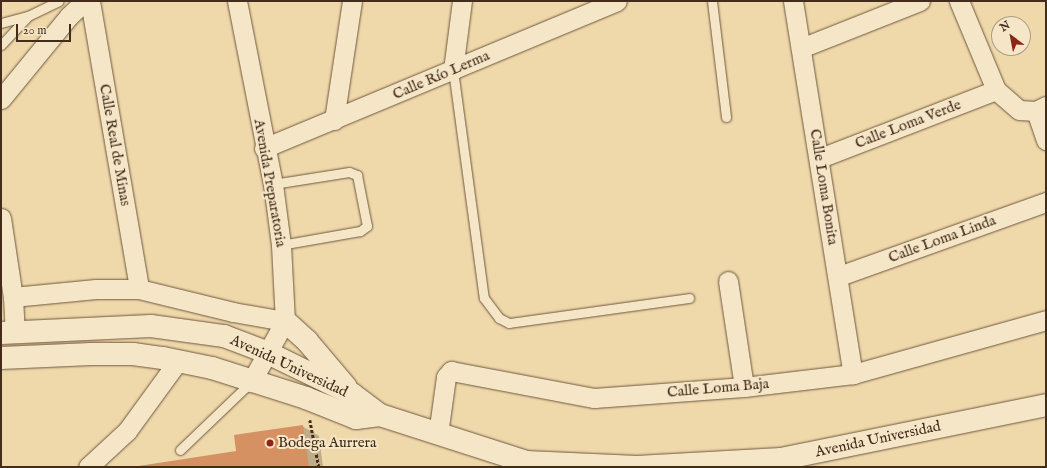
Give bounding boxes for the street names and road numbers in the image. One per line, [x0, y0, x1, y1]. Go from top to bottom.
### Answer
street label: Calle Río Lerma [390, 47, 492, 103]
street label: Calle Real de Minas [95, 83, 135, 207]
street label: Calle Loma Verde [852, 96, 964, 152]
street label: Avenida Preparatoria [250, 118, 290, 248]
street label: Calle Loma Bonita [806, 128, 842, 246]
street label: Calle Loma Linda [886, 211, 998, 267]
street label: Avenida Universidad [227, 331, 351, 401]
street label: Calle Loma Baja [666, 375, 770, 401]
street label: Avenida Universidad [814, 417, 942, 461]

